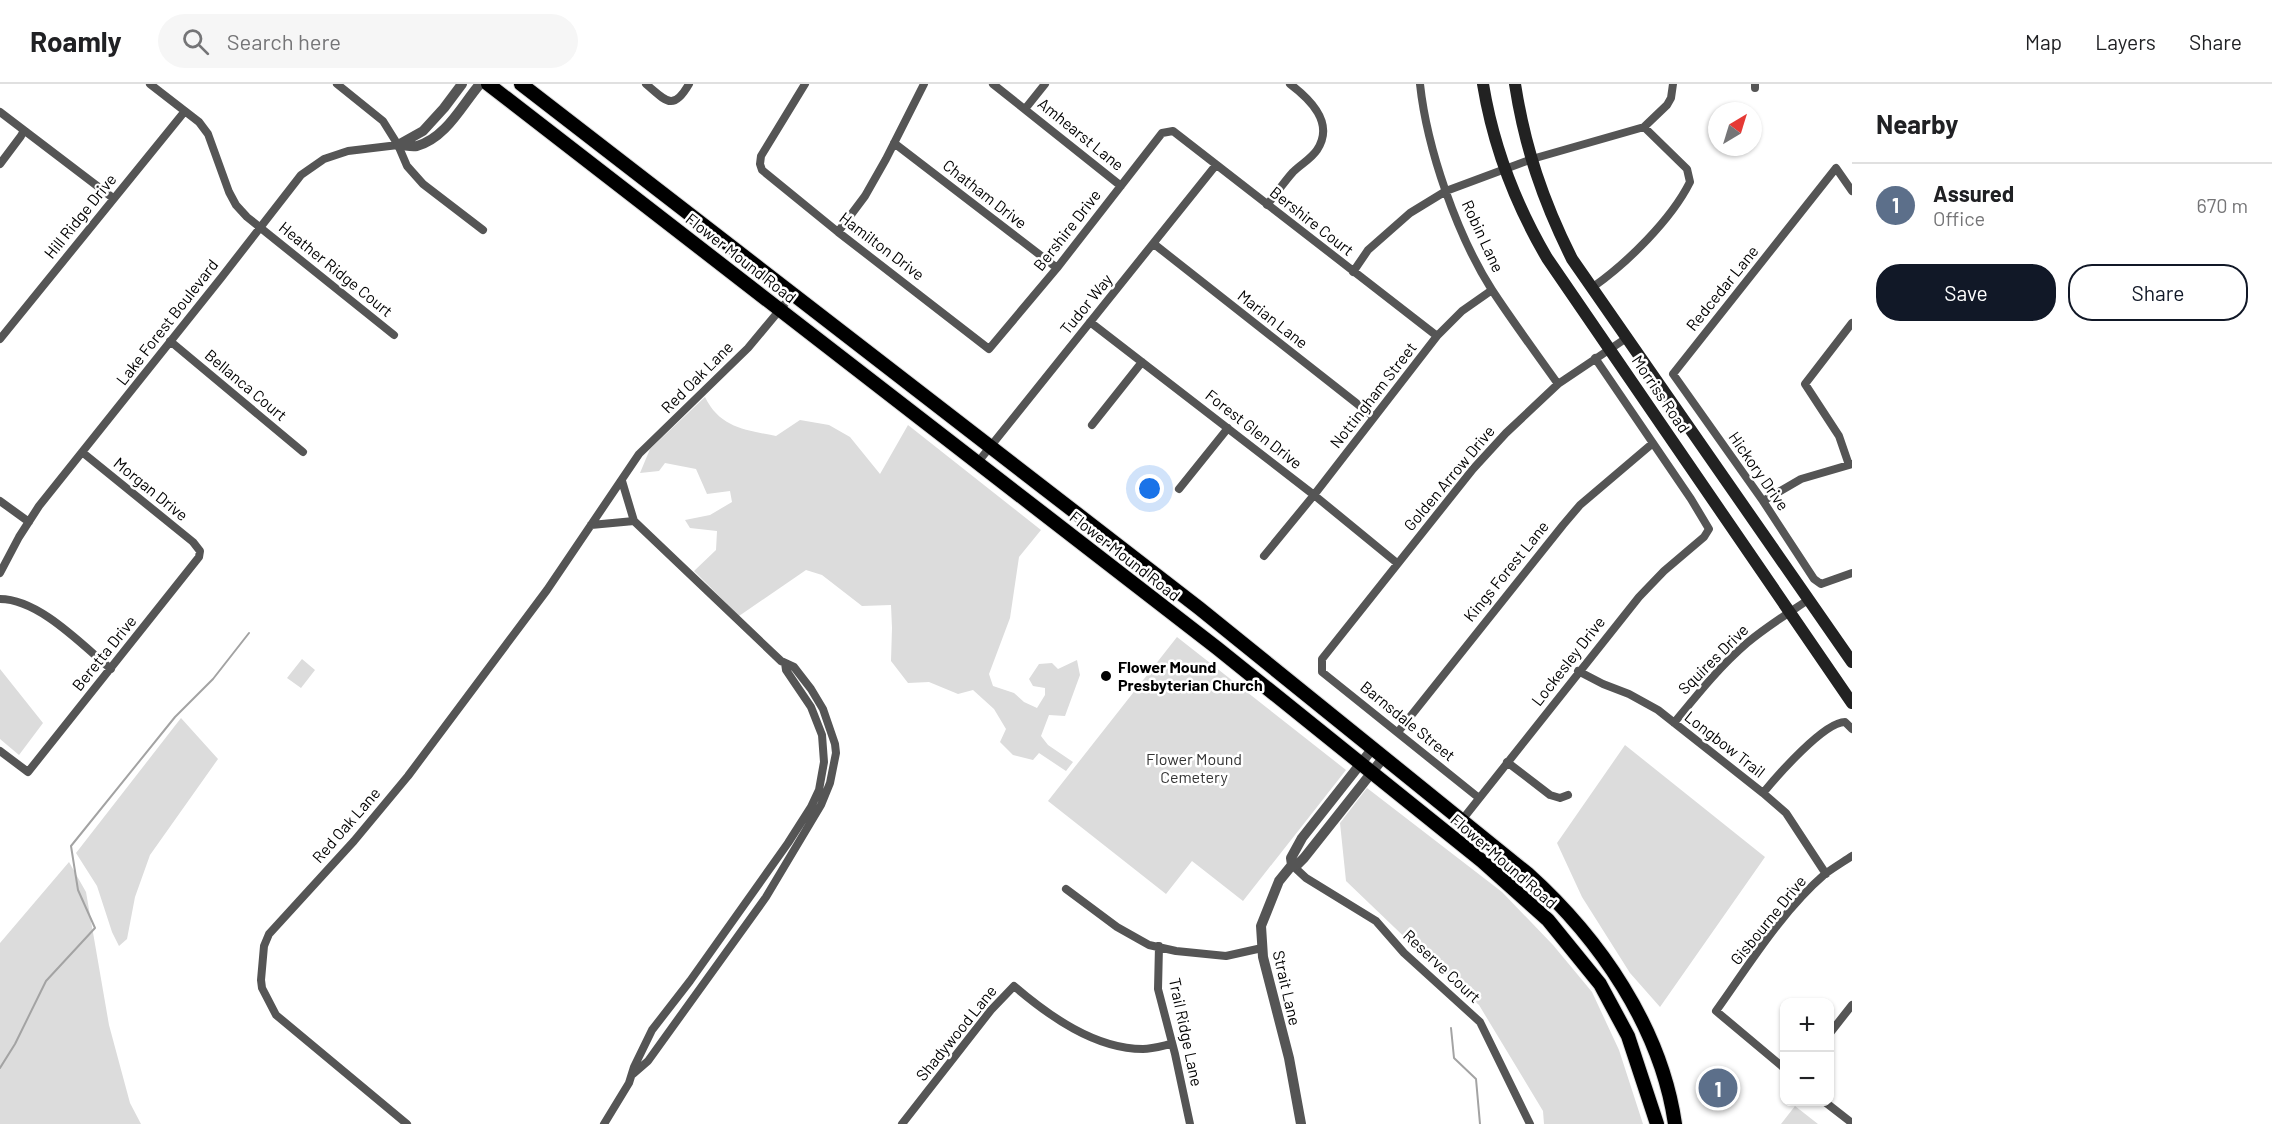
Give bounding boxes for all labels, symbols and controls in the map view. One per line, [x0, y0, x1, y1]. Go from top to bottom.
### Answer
search box [158, 14, 578, 68]
text: Roamly [30, 24, 122, 58]
icon: search [179, 25, 212, 58]
text: Search here [227, 28, 341, 54]
text: Map [2025, 29, 2062, 54]
text: Layers [2095, 29, 2156, 54]
text: Share [2189, 29, 2242, 54]
street label: Amhearst Lane [1035, 93, 1128, 174]
north arrow [1708, 102, 1762, 156]
text: Nearby [1876, 108, 1958, 139]
street label: Chatham Drive [940, 155, 1031, 232]
street label: Hill Ridge Drive [40, 169, 120, 262]
text: Assured [1933, 180, 2014, 206]
street label: Bershire Court [1267, 182, 1358, 259]
street label: Bershire Drive [1029, 185, 1104, 274]
text: 1 [1892, 193, 1899, 217]
text: 670 m [2196, 193, 2248, 217]
street label: Robin Lane [1458, 197, 1508, 275]
text: Office [1933, 206, 1985, 230]
street label: Hamilton Drive [836, 207, 929, 284]
street label: Flower Mound Road [682, 209, 800, 307]
street label: Heather Ridge Court [276, 217, 397, 320]
street label: Redcedar Lane [1681, 241, 1762, 334]
street label: Lake Forest Boulevard [112, 255, 222, 388]
button: Save [1876, 264, 2056, 321]
button: Share [2068, 264, 2248, 321]
street label: Tudor Way [1056, 269, 1116, 338]
street label: Marian Lane [1234, 285, 1312, 352]
street label: Red Oak Lane [657, 337, 737, 417]
street label: Nottingham Street [1325, 338, 1420, 451]
street label: Bellanca Court [201, 345, 291, 424]
street label: Morriss Road [1628, 351, 1694, 436]
street label: Forest Glen Drive [1202, 385, 1306, 472]
street label: Golden Arrow Drive [1399, 421, 1498, 534]
street label: Hickory Drive [1725, 428, 1794, 514]
street label: Morgan Drive [110, 453, 192, 524]
your location [1135, 474, 1164, 503]
street label: Flower Mound Road [1066, 507, 1184, 605]
street label: Kings Forest Lane [1459, 516, 1552, 625]
street label: Beretta Drive [67, 611, 140, 694]
street label: Lockesley Drive [1527, 612, 1608, 709]
street label: Squires Drive [1674, 620, 1752, 698]
place label: Flower Mound Presbyterian Church [1118, 657, 1263, 694]
marker: Flower Mound Presbyterian Church [1099, 669, 1113, 683]
street label: Barnsdale Street [1357, 677, 1459, 765]
street label: Longbow Trail [1681, 706, 1769, 781]
park label: Flower Mound Cemetery [1146, 749, 1242, 786]
street label: Red Oak Lane [308, 783, 384, 866]
street label: Flower Mound Road [1447, 809, 1561, 912]
street label: Gisbourne Drive [1726, 871, 1809, 968]
street label: Reserve Court [1400, 925, 1485, 1006]
street label: Strait Lane [1270, 948, 1305, 1027]
street label: Trail Ridge Lane [1166, 976, 1207, 1088]
street label: Shadywood Lane [911, 981, 1000, 1084]
map controls [1780, 998, 1834, 1106]
button: + [1780, 998, 1834, 1052]
button: − [1780, 1052, 1834, 1106]
pin: 1 [1698, 1066, 1738, 1110]

